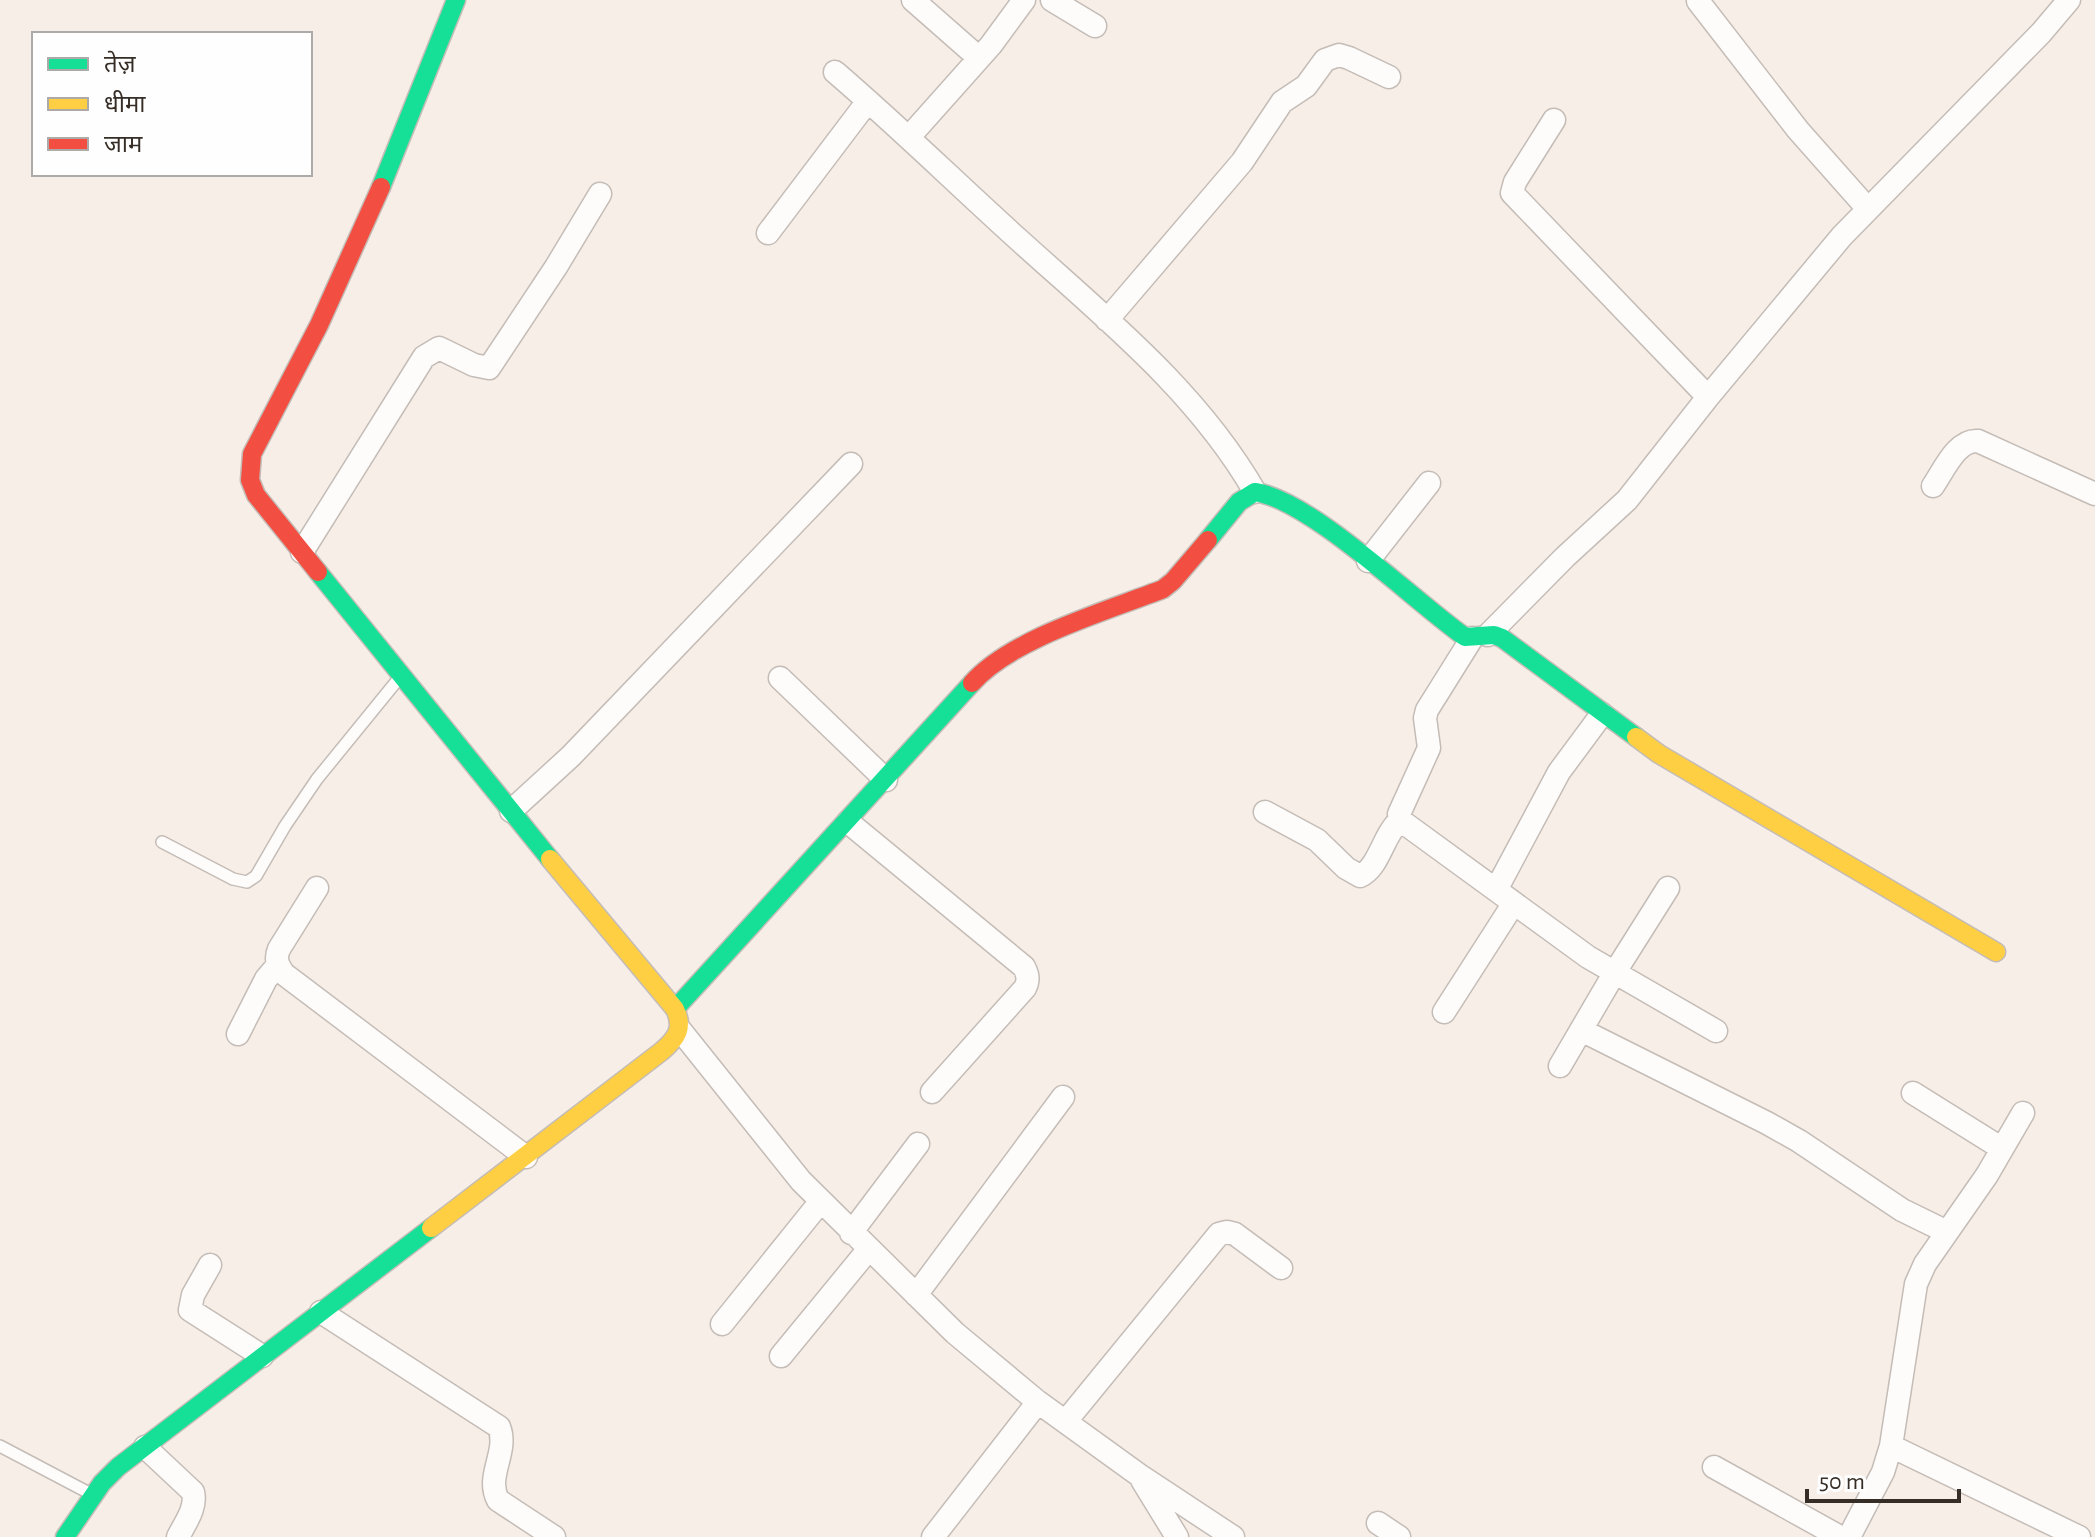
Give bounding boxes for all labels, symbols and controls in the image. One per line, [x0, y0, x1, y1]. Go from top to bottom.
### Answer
legend [32, 32, 312, 176]
text: तेज़ [104, 50, 137, 77]
text: धीमा [104, 90, 146, 117]
text: जाम [104, 133, 143, 157]
scale bar [1807, 1453, 1959, 1503]
text: 50 m [1819, 1470, 1865, 1494]

